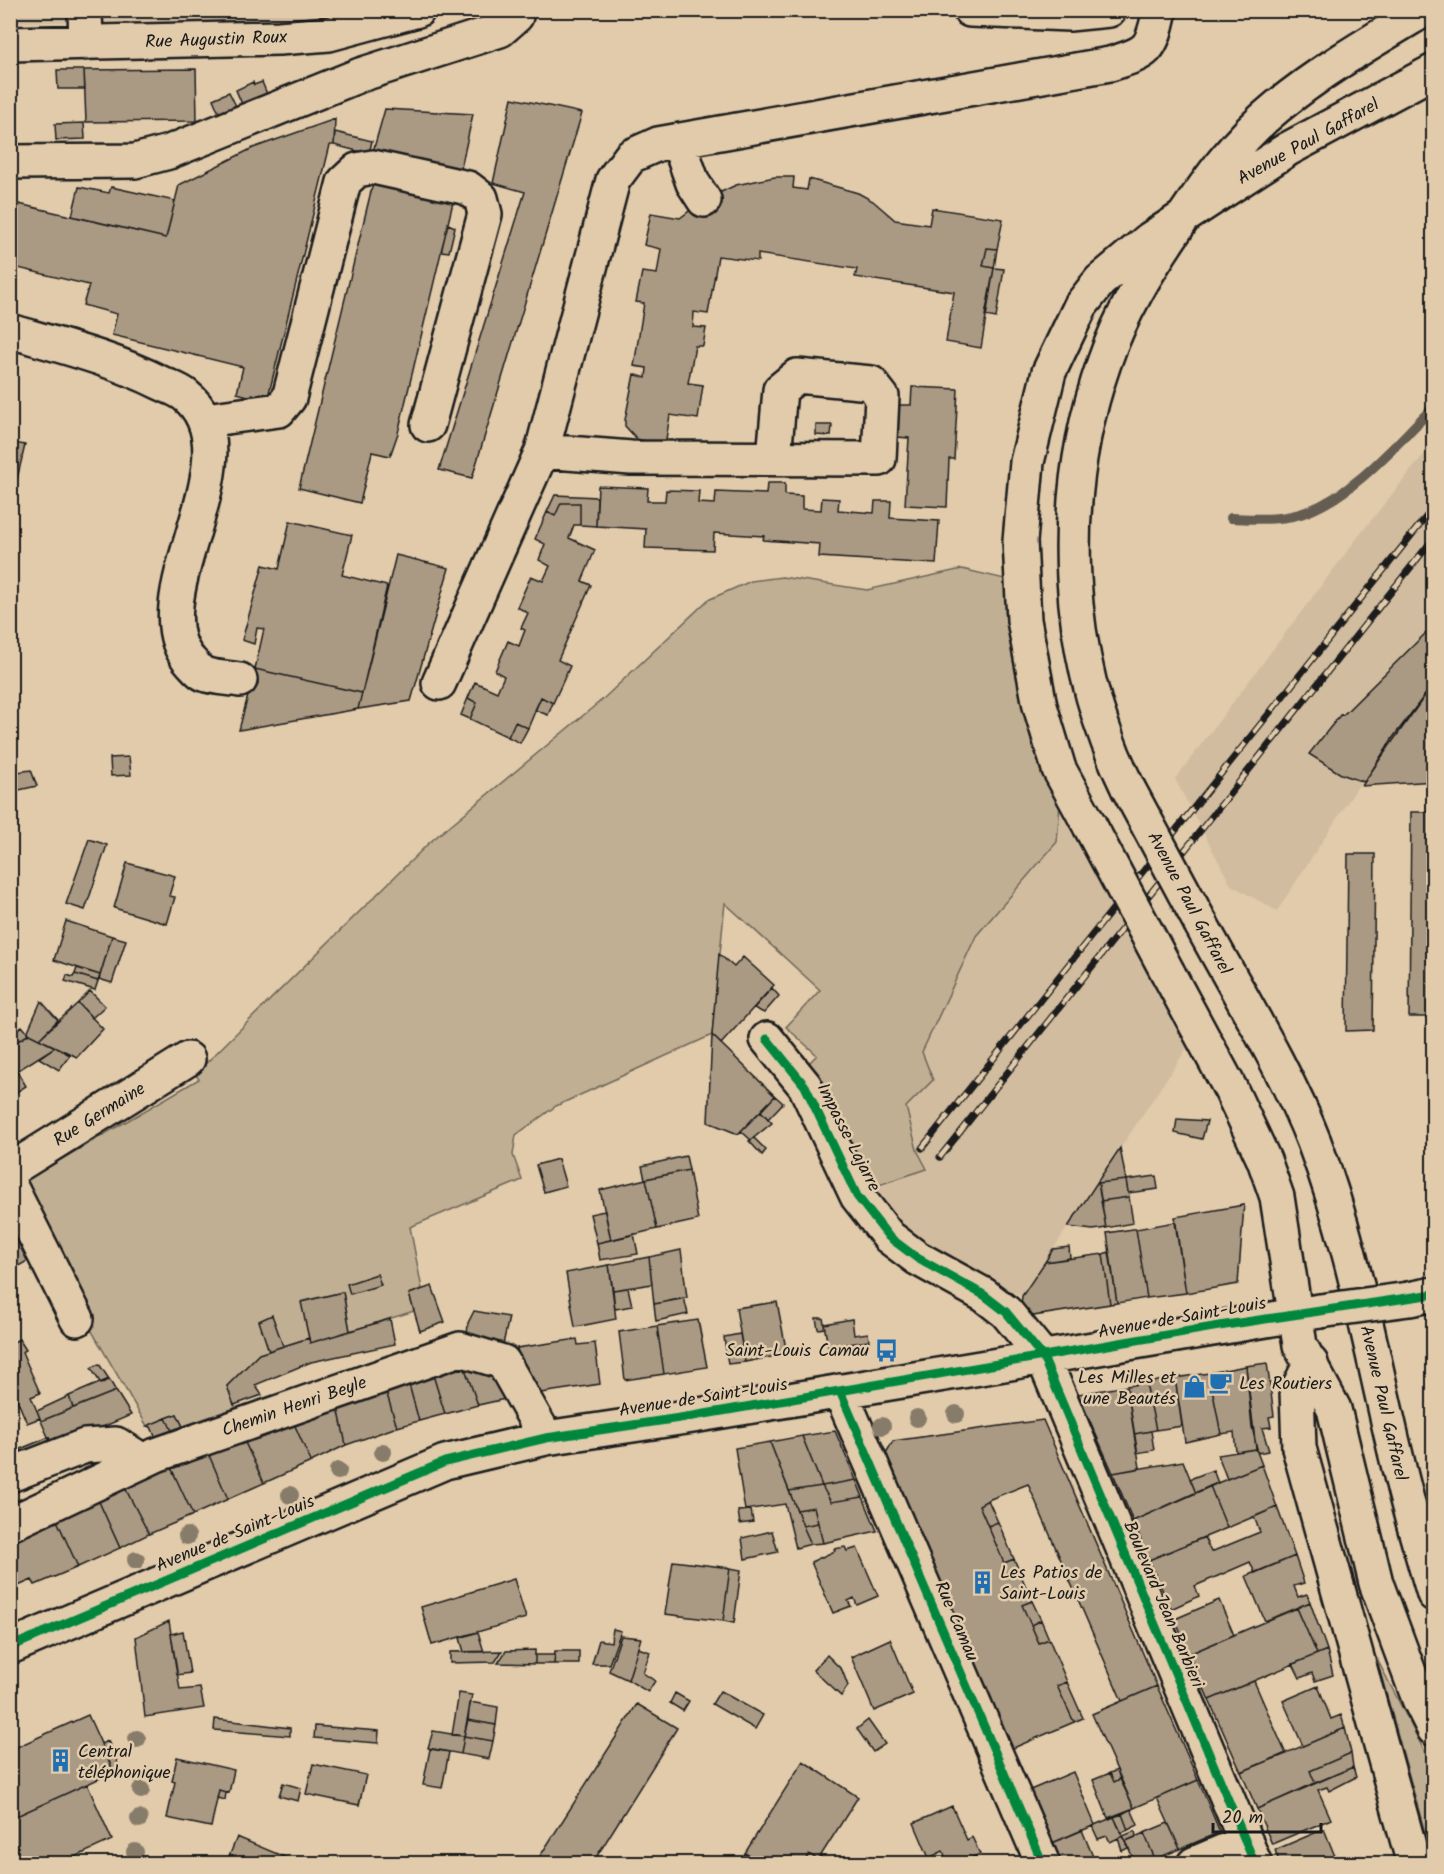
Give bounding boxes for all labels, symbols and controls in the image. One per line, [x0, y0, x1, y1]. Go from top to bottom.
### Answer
street label: Rue Augustin Roux [145, 24, 288, 57]
street label: Avenue Paul Gaffarel [1232, 91, 1386, 193]
street label: Avenue Paul Gaffarel [1139, 827, 1239, 981]
street label: Rue Germaine [48, 1075, 152, 1155]
street label: Impasse Lajarre [808, 1078, 888, 1197]
street label: Avenue de Saint-Louis [1096, 1289, 1269, 1348]
street label: Avenue Paul Gaffarel [1351, 1323, 1415, 1484]
place label: Saint-Louis Camau [725, 1337, 869, 1366]
bus stop icon: Saint-Louis Camau [874, 1337, 900, 1363]
place label: Les Milles et une Beautés [1078, 1364, 1177, 1414]
street label: Chemin Henri Beyle [218, 1369, 371, 1446]
cafe icon: Les Routiers [1208, 1370, 1234, 1396]
place label: Les Routiers [1239, 1370, 1332, 1399]
street label: Avenue de Saint-Louis [617, 1371, 790, 1426]
shop icon: Les Milles et une Beautés [1181, 1374, 1207, 1400]
street label: Avenue de Saint-Louis [152, 1488, 320, 1581]
street label: Boulevard Jean Barbieri [1114, 1517, 1211, 1693]
place label: Les Patios de Saint-Louis [1000, 1559, 1102, 1609]
building icon: Les Patios de Saint-Louis [969, 1569, 995, 1595]
street label: Rue Camau [926, 1577, 986, 1667]
place label: Central téléphonique [78, 1738, 171, 1788]
building icon: Central téléphonique [47, 1748, 73, 1774]
scale bar [1213, 1796, 1321, 1834]
text: 20 m [1222, 1804, 1263, 1833]

